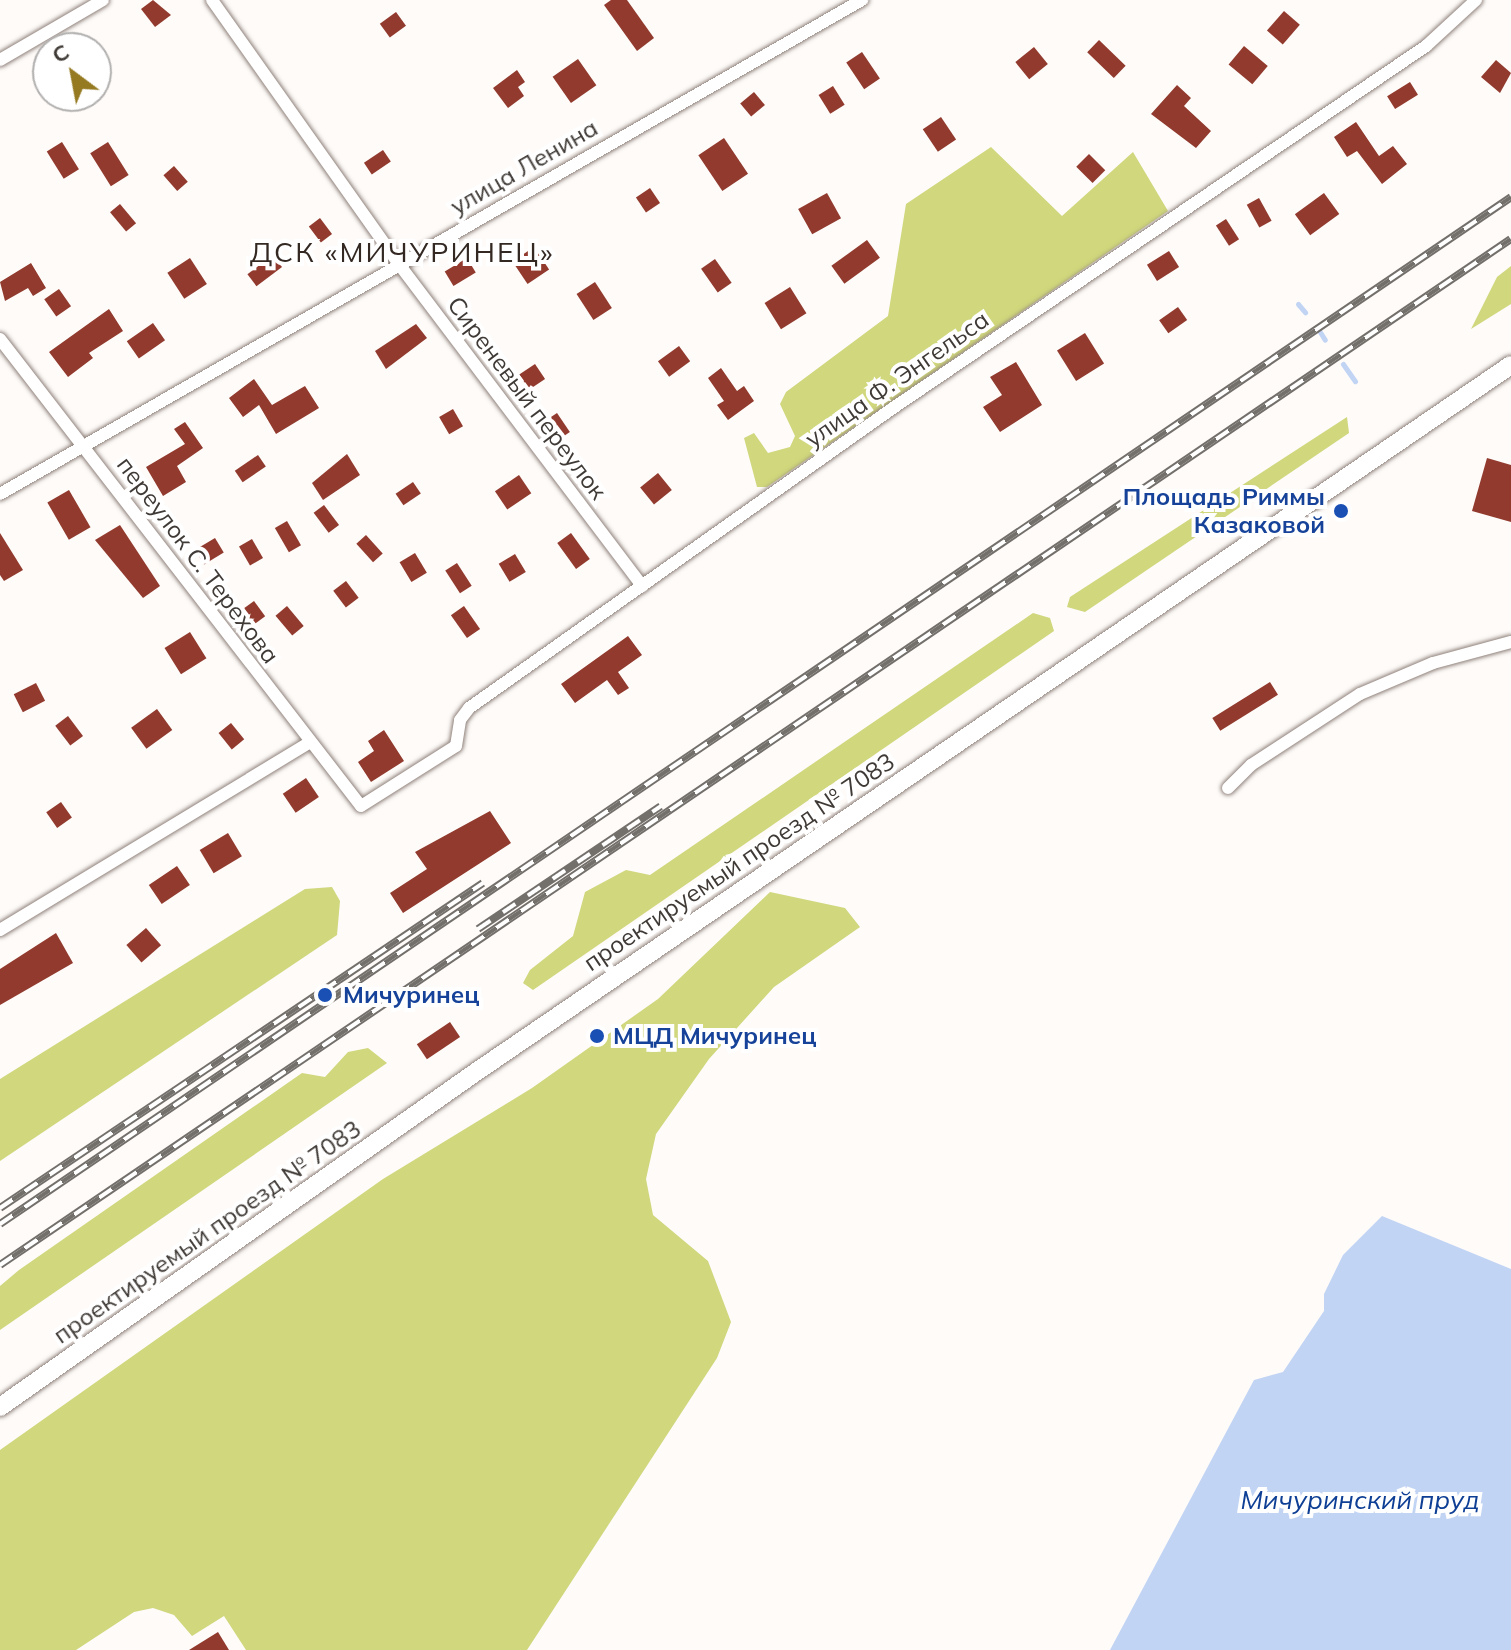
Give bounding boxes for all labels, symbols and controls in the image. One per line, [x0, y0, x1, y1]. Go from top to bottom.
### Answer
north arrow [32, 32, 112, 112]
text: С [47, 37, 74, 69]
street label: улица Ленина [445, 113, 603, 221]
district label: ДСК «МИЧУРИНЕЦ» [250, 235, 554, 269]
street label: Сиреневый переулок [441, 291, 613, 505]
street label: улица Ф. Энгельса [800, 305, 994, 453]
street label: переулок С. Терехова [111, 451, 285, 669]
place label: Площадь Риммы Казаковой [1123, 483, 1325, 539]
marker: Площадь Риммы Казаковой [1332, 502, 1350, 520]
street label: проектируемый проезд № 7083 [578, 747, 900, 977]
place label: Мичуринец [343, 981, 480, 1009]
marker: Мичуринец [314, 984, 336, 1006]
place label: МЦД Мичуринец [613, 1022, 816, 1050]
marker: МЦД Мичуринец [588, 1027, 606, 1045]
street label: проектируемый проезд № 7083 [48, 1114, 366, 1350]
water label: Мичуринский пруд [1241, 1484, 1479, 1516]

